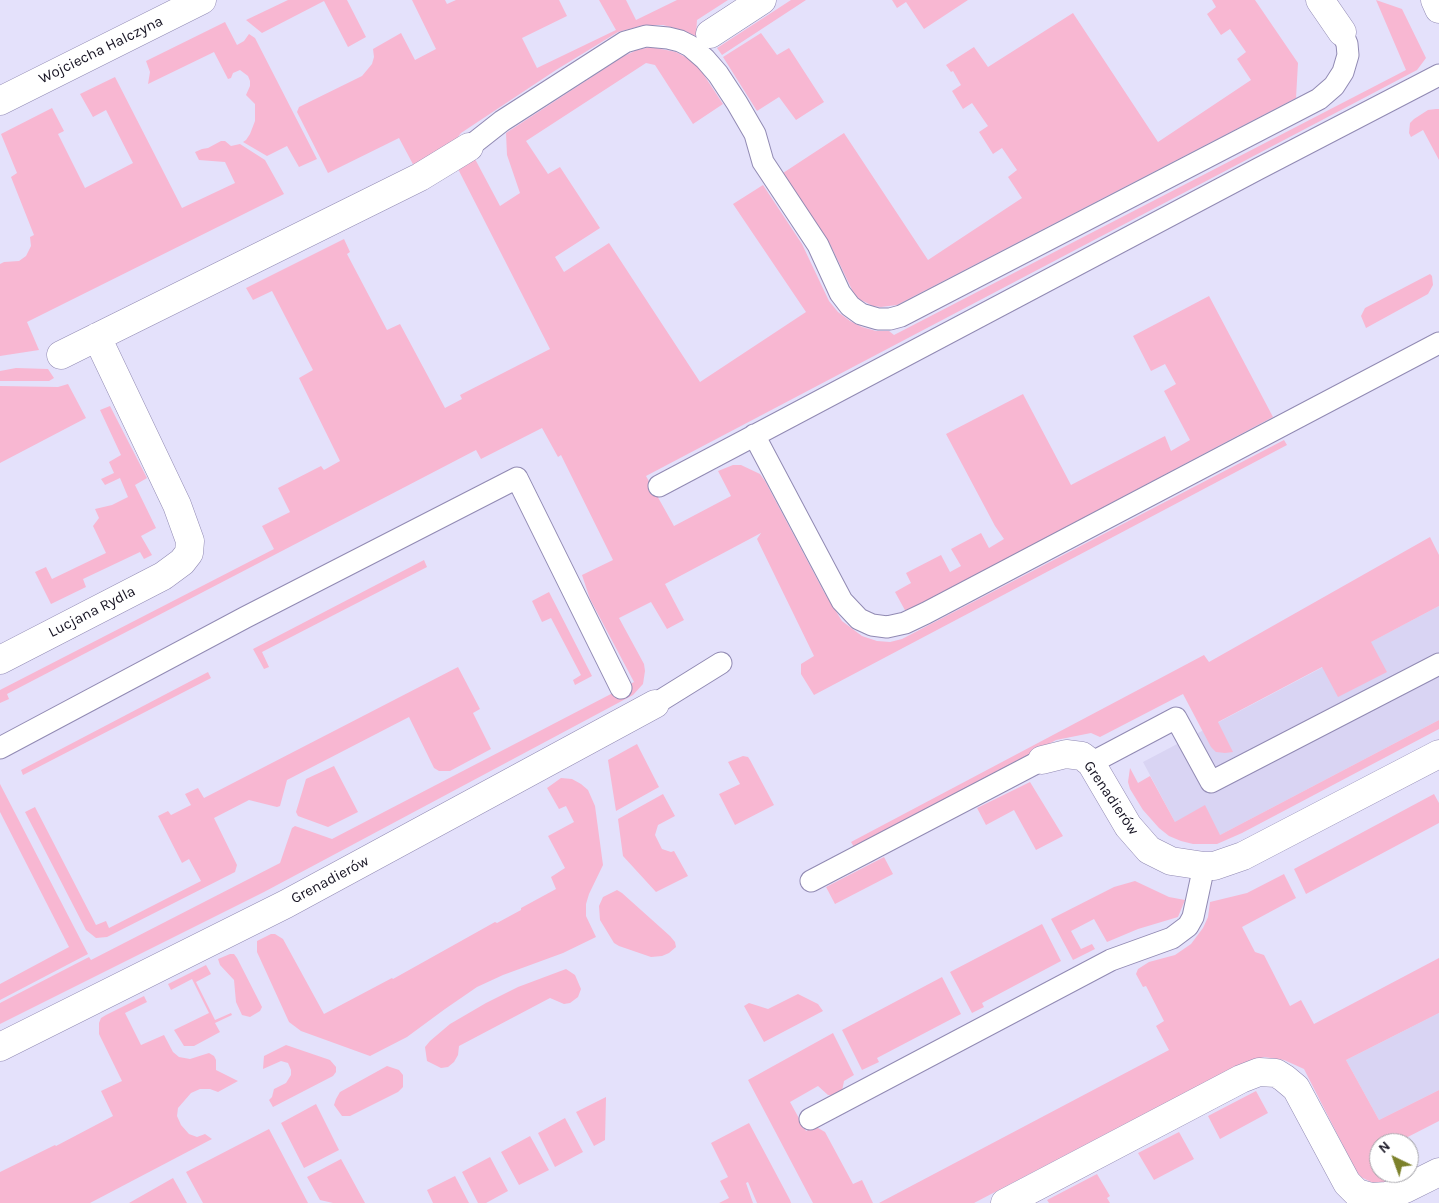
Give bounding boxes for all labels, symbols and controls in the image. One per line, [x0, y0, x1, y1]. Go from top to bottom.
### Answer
street label: Wojciecha Halczyna [36, 12, 166, 88]
street label: Lucjana Rydla [46, 582, 138, 642]
street label: Grenadierów [1080, 757, 1142, 839]
street label: Grenadierów [288, 852, 372, 908]
north arrow [1369, 1133, 1419, 1183]
text: N [1375, 1138, 1394, 1157]

